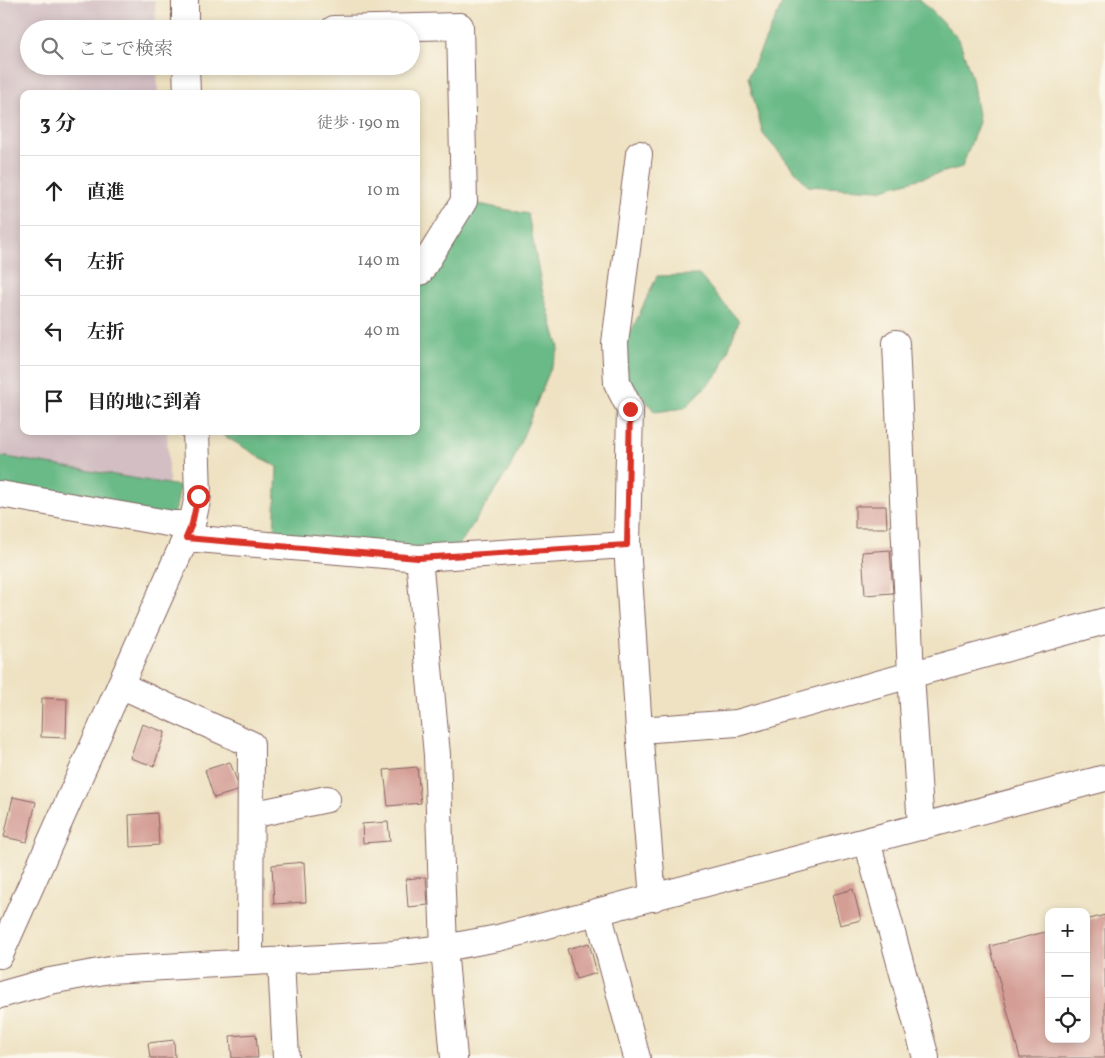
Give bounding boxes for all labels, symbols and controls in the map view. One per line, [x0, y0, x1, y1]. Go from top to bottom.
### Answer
search box [20, 20, 420, 75]
icon: search [38, 34, 66, 62]
text: ここで検索 [78, 37, 173, 63]
text: 3 分 [40, 110, 76, 139]
text: 徒歩 · 190 m [317, 113, 400, 135]
icon: ahead [40, 177, 68, 205]
text: 直進 [87, 180, 125, 206]
text: 10 m [367, 180, 400, 202]
icon: left [40, 247, 68, 275]
text: 左折 [87, 250, 125, 276]
text: 140 m [358, 250, 400, 272]
icon: left [40, 317, 68, 345]
text: 左折 [87, 320, 125, 346]
text: 40 m [364, 320, 400, 342]
icon: arrive [40, 387, 68, 415]
text: 目的地に到着 [87, 390, 201, 416]
route end [619, 398, 642, 421]
route start [187, 485, 210, 508]
map controls [1045, 908, 1090, 1043]
button: + [1045, 908, 1090, 953]
button: − [1045, 953, 1090, 998]
button: locate [1045, 998, 1090, 1043]

